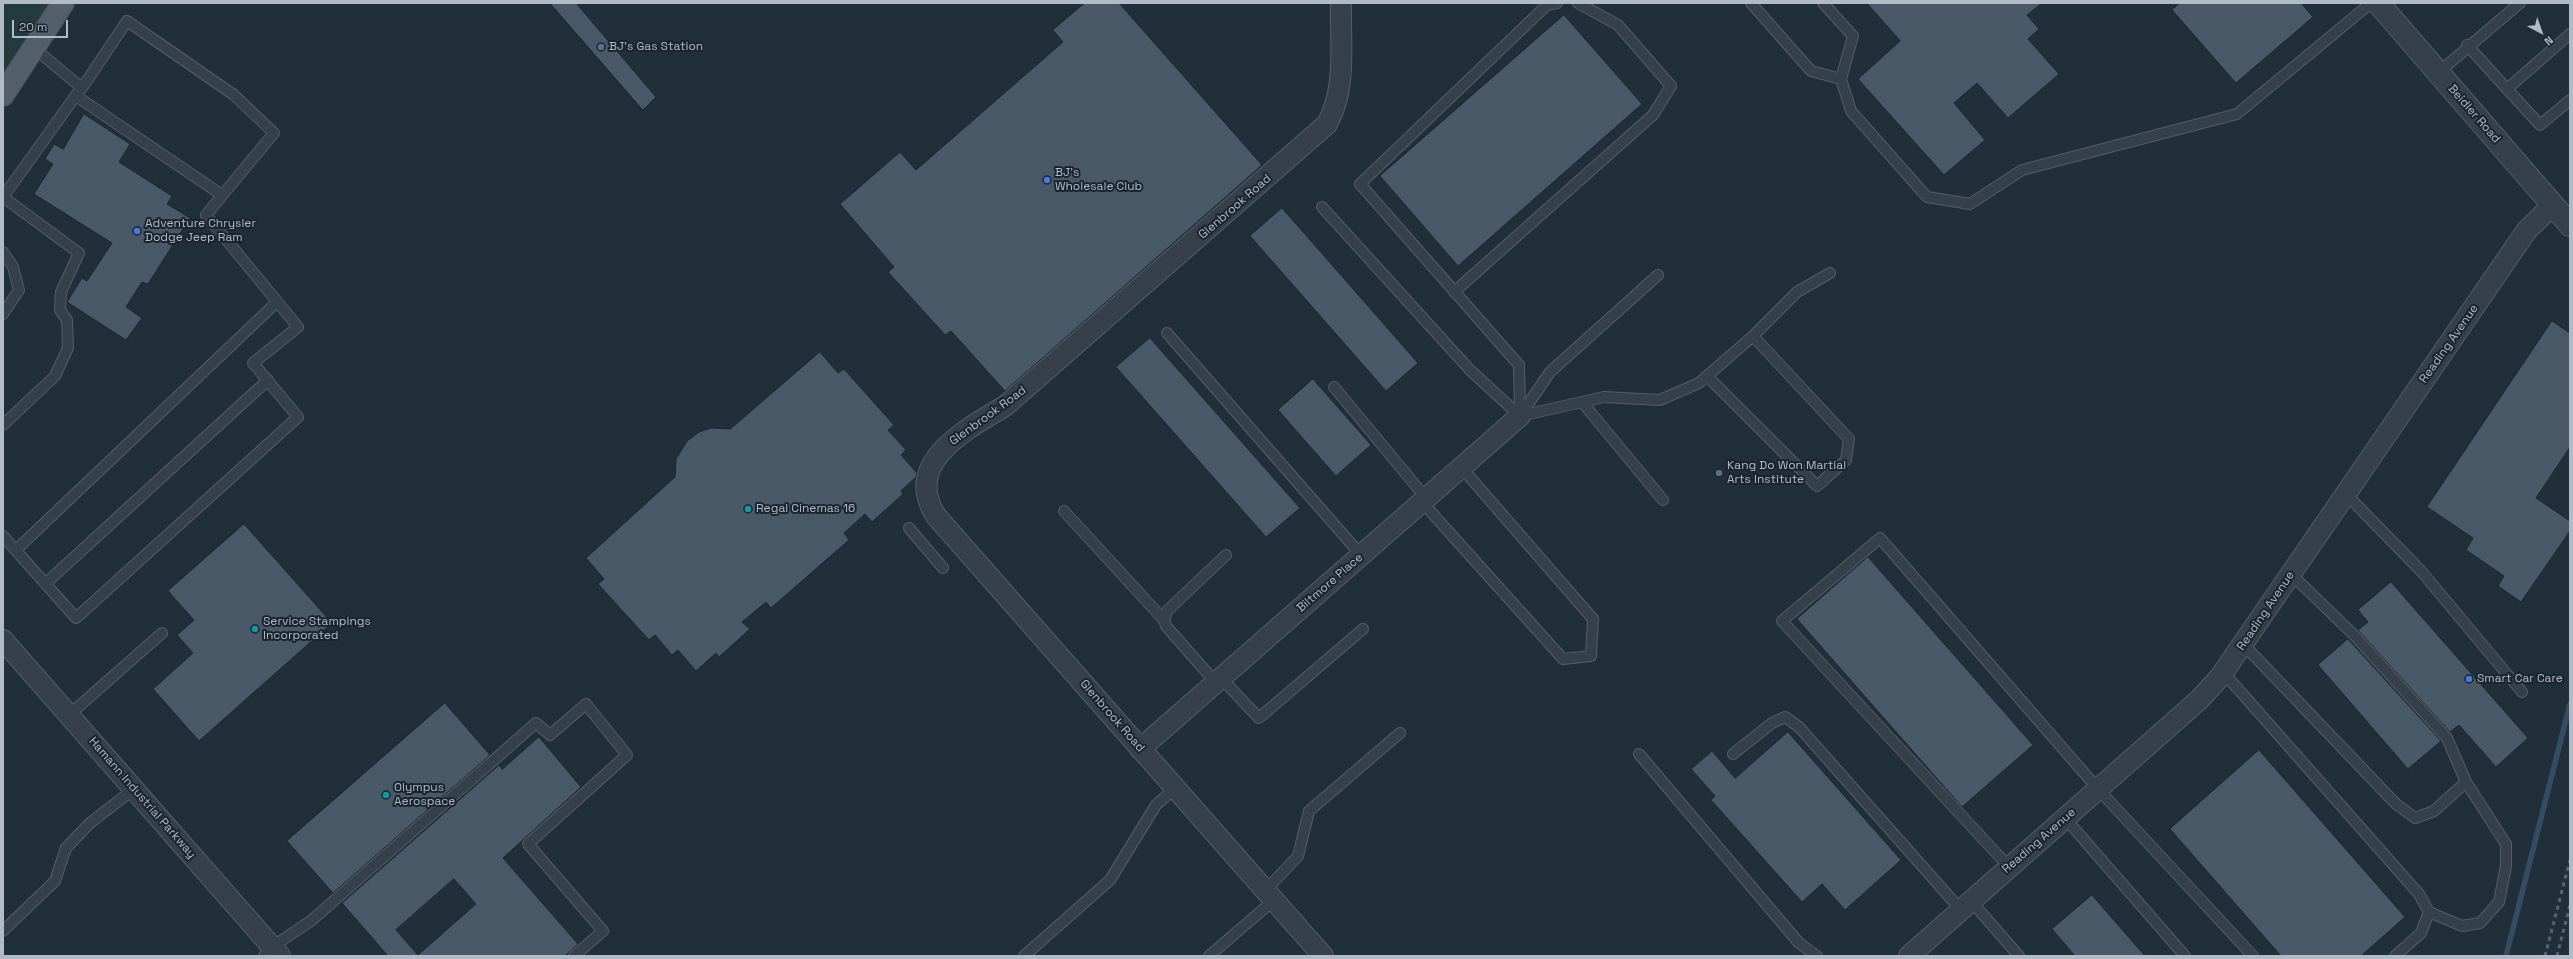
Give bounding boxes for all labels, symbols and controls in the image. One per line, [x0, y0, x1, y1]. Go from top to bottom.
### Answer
scale bar [14, 12, 70, 38]
north arrow [2521, 12, 2561, 52]
text: 20 m [19, 19, 47, 35]
text: N [2541, 33, 2556, 49]
place label: BJ’s Gas Station [609, 40, 703, 54]
marker: BJ’s Gas Station [596, 42, 606, 52]
street label: Beidler Road [2445, 82, 2503, 146]
place label: BJ's Wholesale Club [1055, 166, 1142, 194]
street label: Glenbrook Road [1196, 172, 1274, 242]
marker: BJ's Wholesale Club [1042, 175, 1052, 185]
place label: Adventure Chrysler Dodge Jeep Ram [145, 217, 256, 245]
marker: Adventure Chrysler Dodge Jeep Ram [132, 226, 142, 236]
street label: Reading Avenue [2417, 302, 2481, 386]
street label: Glenbrook Road [947, 383, 1029, 449]
place label: Kang Do Won Martial Arts Institute [1727, 459, 1846, 487]
marker: Kang Do Won Martial Arts Institute [1714, 468, 1724, 478]
place label: Regal Cinemas 16 [756, 502, 855, 516]
marker: Regal Cinemas 16 [743, 504, 753, 514]
street label: Biltmore Place [1294, 550, 1366, 616]
street label: Reading Avenue [2234, 569, 2298, 653]
place label: Service Stampings Incorporated [263, 615, 371, 643]
marker: Service Stampings Incorporated [250, 624, 260, 634]
place label: Smart Car Care [2477, 672, 2563, 686]
marker: Smart Car Care [2464, 674, 2474, 684]
street label: Glenbrook Road [1077, 677, 1147, 755]
street label: Hamann Industrial Parkway [85, 734, 199, 862]
place label: Olympus Aerospace [394, 781, 455, 809]
marker: Olympus Aerospace [381, 790, 391, 800]
street label: Reading Avenue [1999, 805, 2079, 877]

